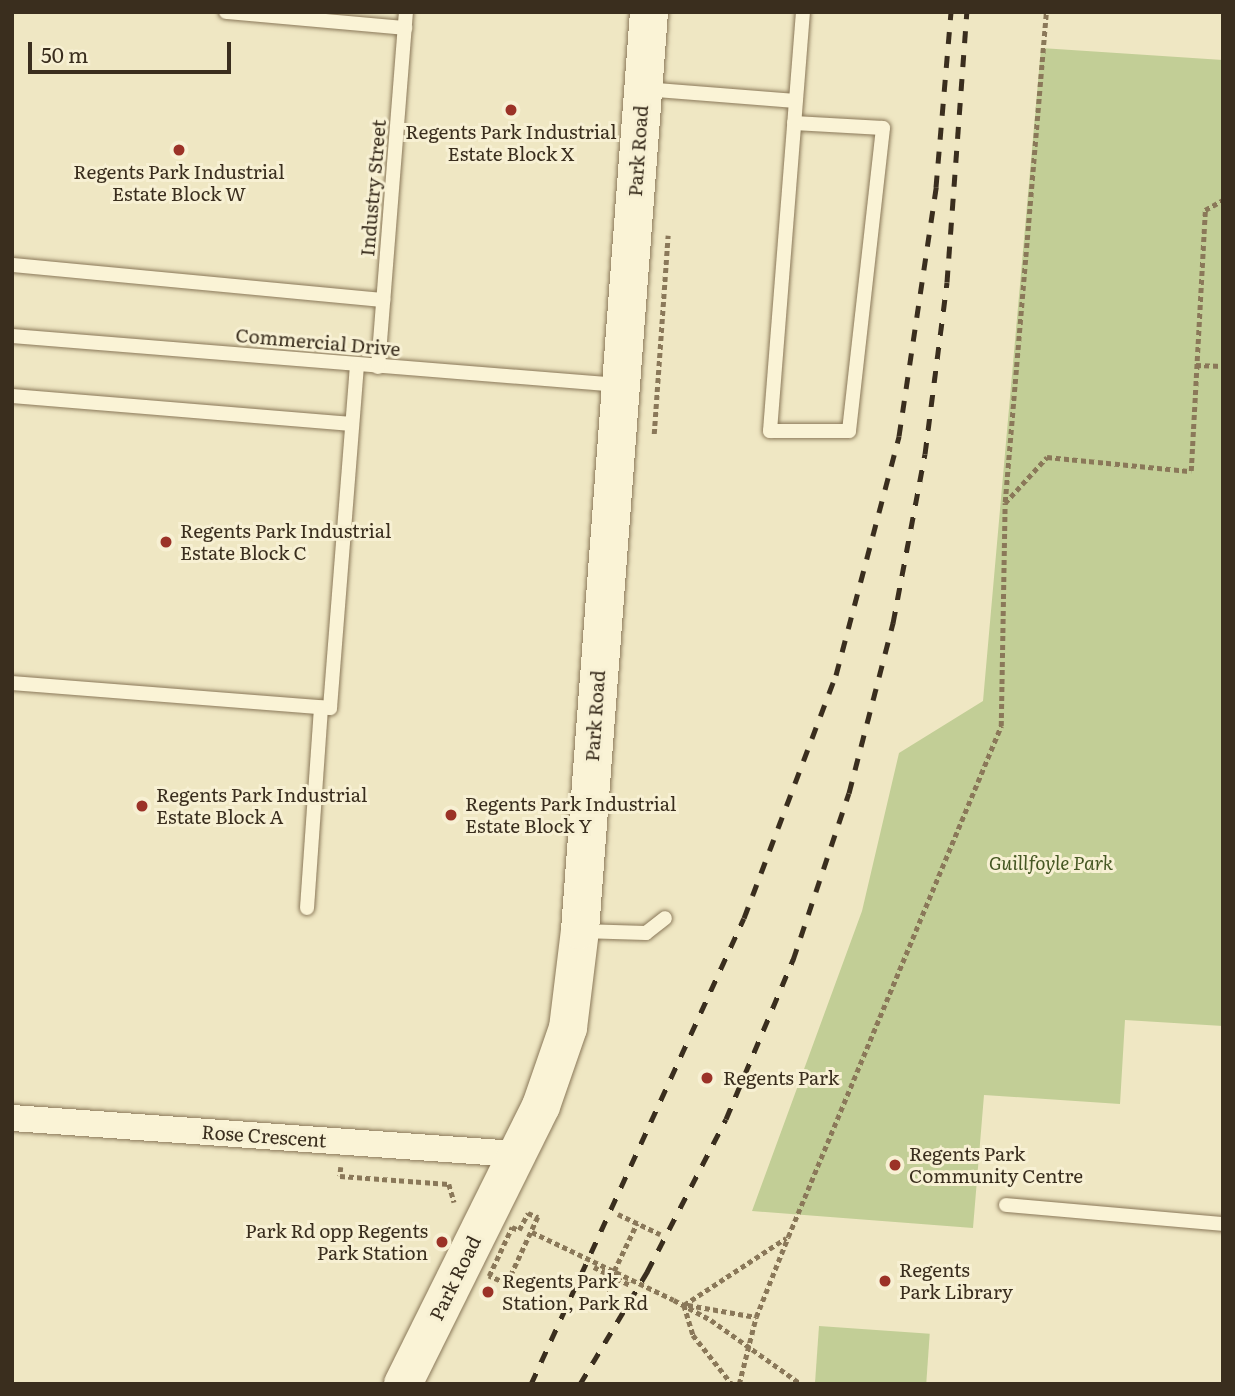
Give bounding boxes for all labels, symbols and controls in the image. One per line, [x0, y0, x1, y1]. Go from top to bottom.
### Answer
scale bar [32, 28, 234, 72]
text: 50 m [41, 38, 88, 69]
marker: Regents Park Industrial Estate Block X [503, 102, 519, 118]
street label: Park Road [623, 105, 653, 197]
street label: Industry Street [356, 119, 390, 257]
place label: Regents Park Industrial Estate Block X [405, 121, 617, 165]
marker: Regents Park Industrial Estate Block W [171, 142, 187, 158]
place label: Regents Park Industrial Estate Block W [73, 161, 285, 205]
street label: Commercial Drive [235, 323, 401, 361]
place label: Regents Park Industrial Estate Block C [180, 520, 391, 564]
marker: Regents Park Industrial Estate Block C [158, 534, 174, 550]
street label: Park Road [580, 670, 610, 762]
place label: Regents Park Industrial Estate Block A [156, 784, 367, 828]
place label: Regents Park Industrial Estate Block Y [465, 793, 676, 837]
marker: Regents Park Industrial Estate Block A [134, 798, 150, 814]
marker: Regents Park Industrial Estate Block Y [443, 807, 459, 823]
park label: Guillfoyle Park [989, 852, 1113, 874]
place label: Regents Park [723, 1067, 839, 1089]
marker: Regents Park [697, 1068, 717, 1088]
street label: Rose Crescent [201, 1120, 327, 1152]
place label: Regents Park Community Centre [909, 1143, 1083, 1187]
marker: Regents Park Community Centre [887, 1157, 903, 1173]
place label: Park Rd opp Regents Park Station [245, 1220, 428, 1264]
street label: Park Road [425, 1232, 485, 1324]
marker: Park Rd opp Regents Park Station [434, 1234, 450, 1250]
place label: Regents Park Library [899, 1259, 1013, 1303]
place label: Regents Park Station, Park Rd [502, 1270, 648, 1314]
marker: Regents Park Library [877, 1273, 893, 1289]
marker: Regents Park Station, Park Rd [480, 1284, 496, 1300]

